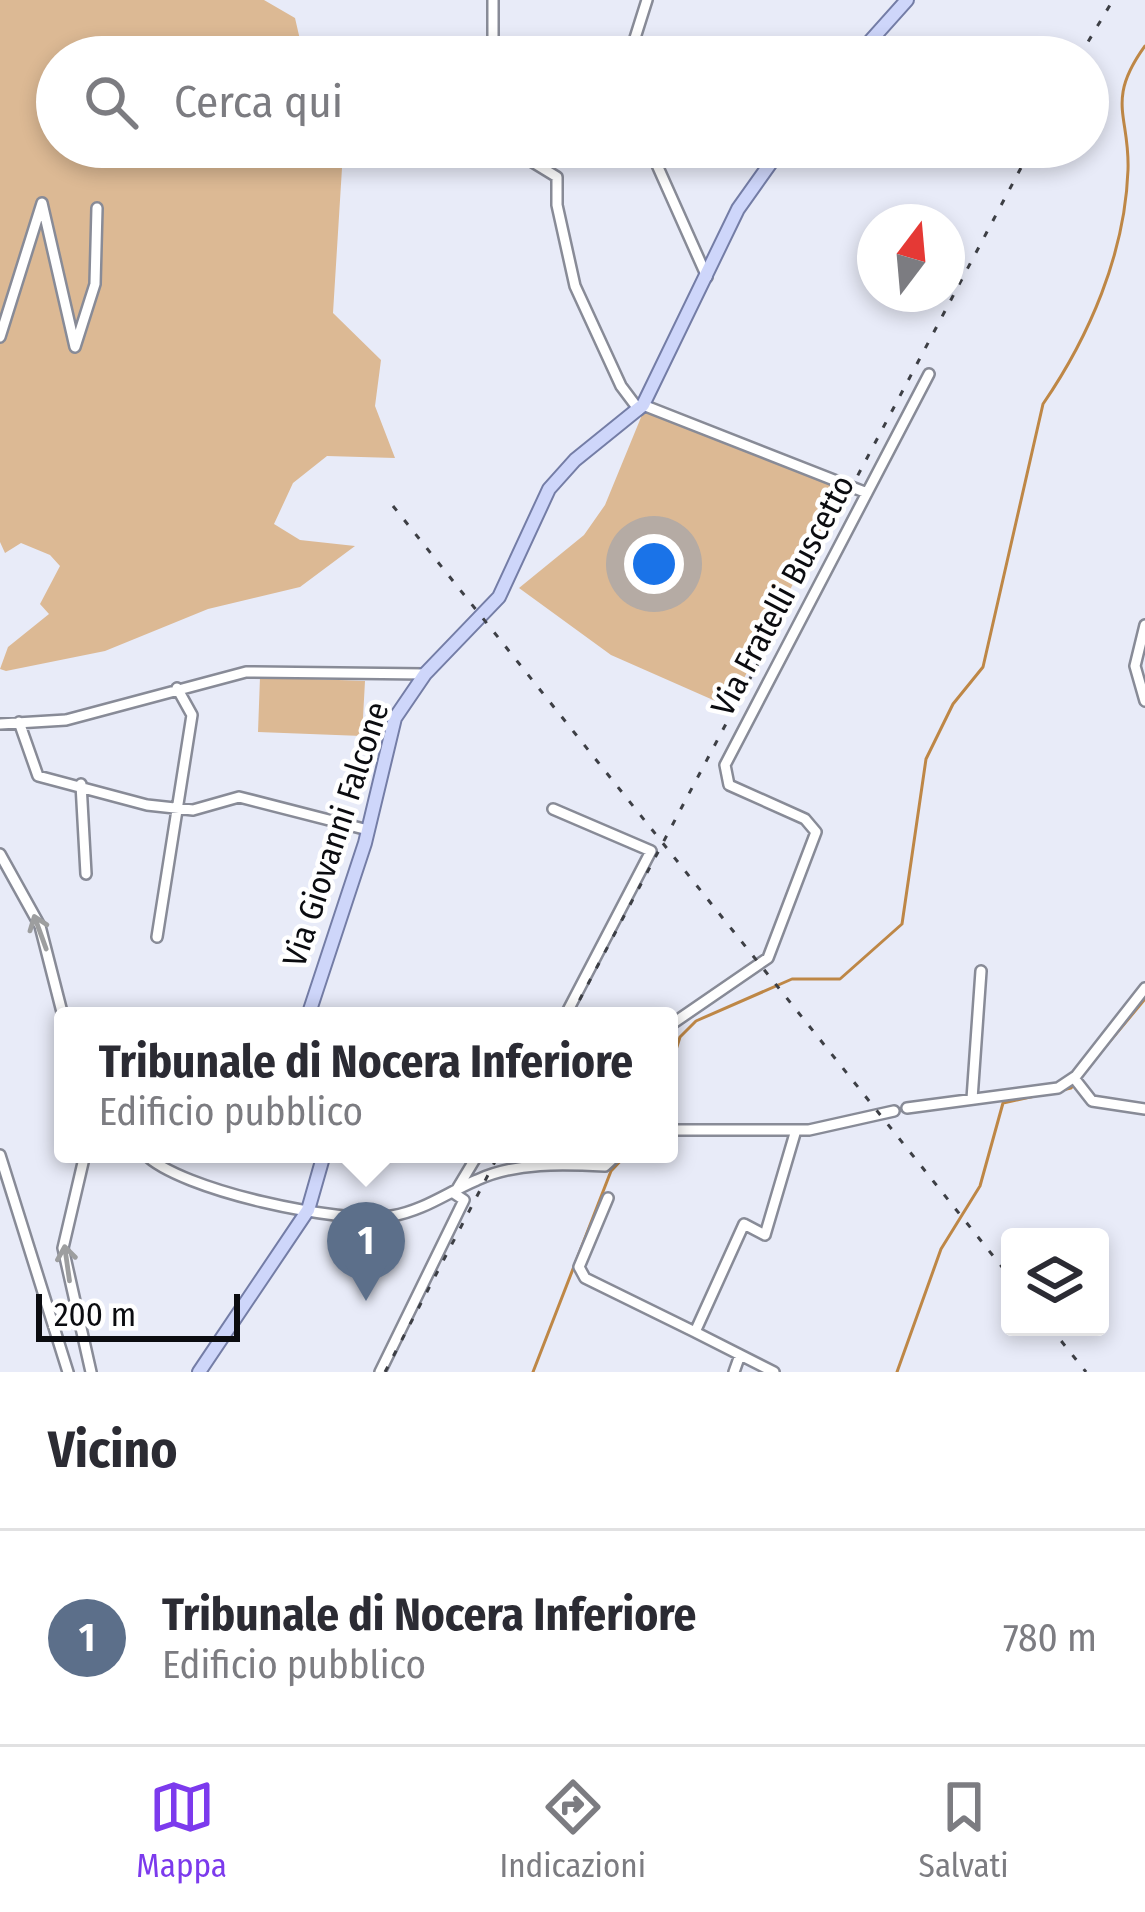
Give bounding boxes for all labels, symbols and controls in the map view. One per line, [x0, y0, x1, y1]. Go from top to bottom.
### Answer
search box [36, 36, 1109, 168]
icon: search [78, 69, 144, 135]
text: Cerca qui [174, 75, 343, 129]
north arrow [857, 204, 965, 312]
street label: Via Fratelli Buscetto [703, 468, 863, 723]
your location [624, 534, 684, 594]
street label: Via Giovanni Falcone [274, 697, 398, 972]
one-way arrow [28, 914, 49, 951]
popup [54, 1007, 678, 1163]
text: Tribunale di Nocera Inferiore [99, 1035, 633, 1089]
text: Edificio pubblico [99, 1089, 363, 1135]
pin: 1 [327, 1202, 405, 1301]
map controls [1001, 1228, 1109, 1336]
button: layers [1001, 1228, 1109, 1336]
one-way arrow [55, 1244, 77, 1283]
scale bar [36, 1288, 240, 1341]
text: 200 m [54, 1295, 136, 1335]
text: Vicino [48, 1419, 177, 1481]
text: Tribunale di Nocera Inferiore [162, 1588, 696, 1642]
text: 1 [79, 1615, 95, 1661]
text: 780 m [1003, 1615, 1097, 1661]
text: Edificio pubblico [162, 1642, 426, 1688]
tab: Mappa [136, 1774, 227, 1886]
tab: Indicazioni [500, 1774, 646, 1886]
tab: Salvati [919, 1774, 1009, 1886]

